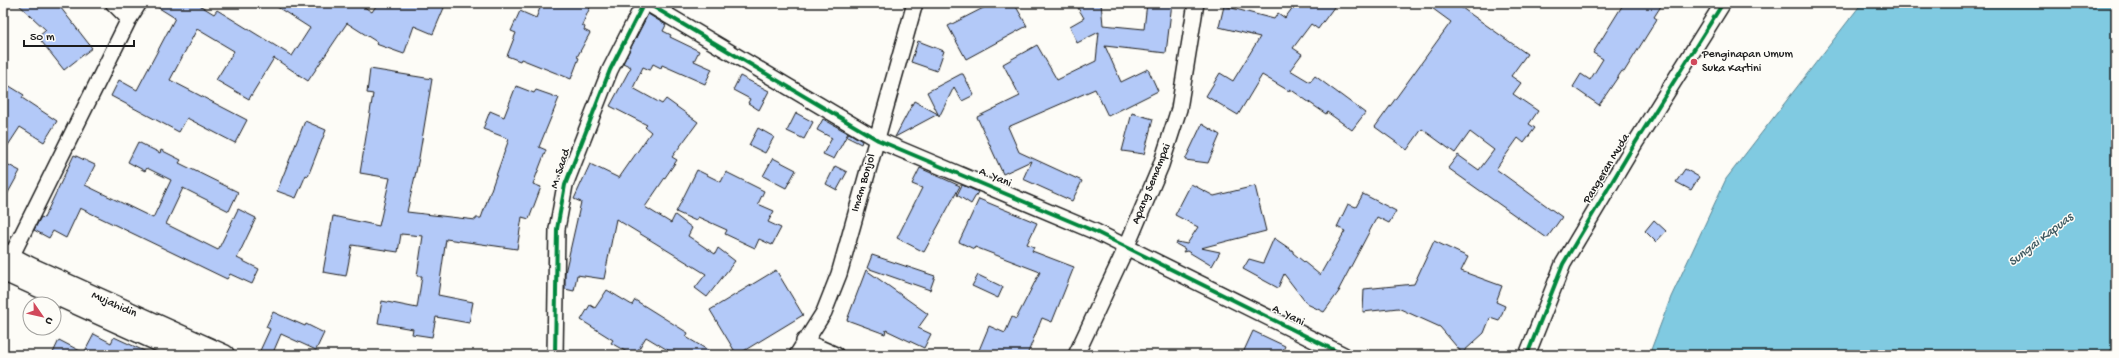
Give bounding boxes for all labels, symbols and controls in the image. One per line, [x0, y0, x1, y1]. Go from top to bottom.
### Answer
scale bar [24, 22, 134, 48]
text: 50 m [30, 31, 55, 45]
place label: Penginapan Umum Suka Kartini [1701, 48, 1793, 76]
marker: Penginapan Umum Suka Kartini [1689, 57, 1699, 67]
street label: Pangeran Muda [1580, 131, 1634, 207]
street label: Apang Semampai [1129, 141, 1175, 226]
street label: M. Saad [548, 146, 574, 191]
street label: Imam Bonjol [849, 152, 880, 214]
street label: A. Yani [977, 165, 1014, 191]
water label: Sungai Kapuas [2006, 209, 2077, 270]
street label: Mujahidin [89, 289, 139, 321]
north arrow [22, 296, 62, 336]
street label: A. Yani [1270, 302, 1307, 330]
text: U [42, 314, 55, 327]

